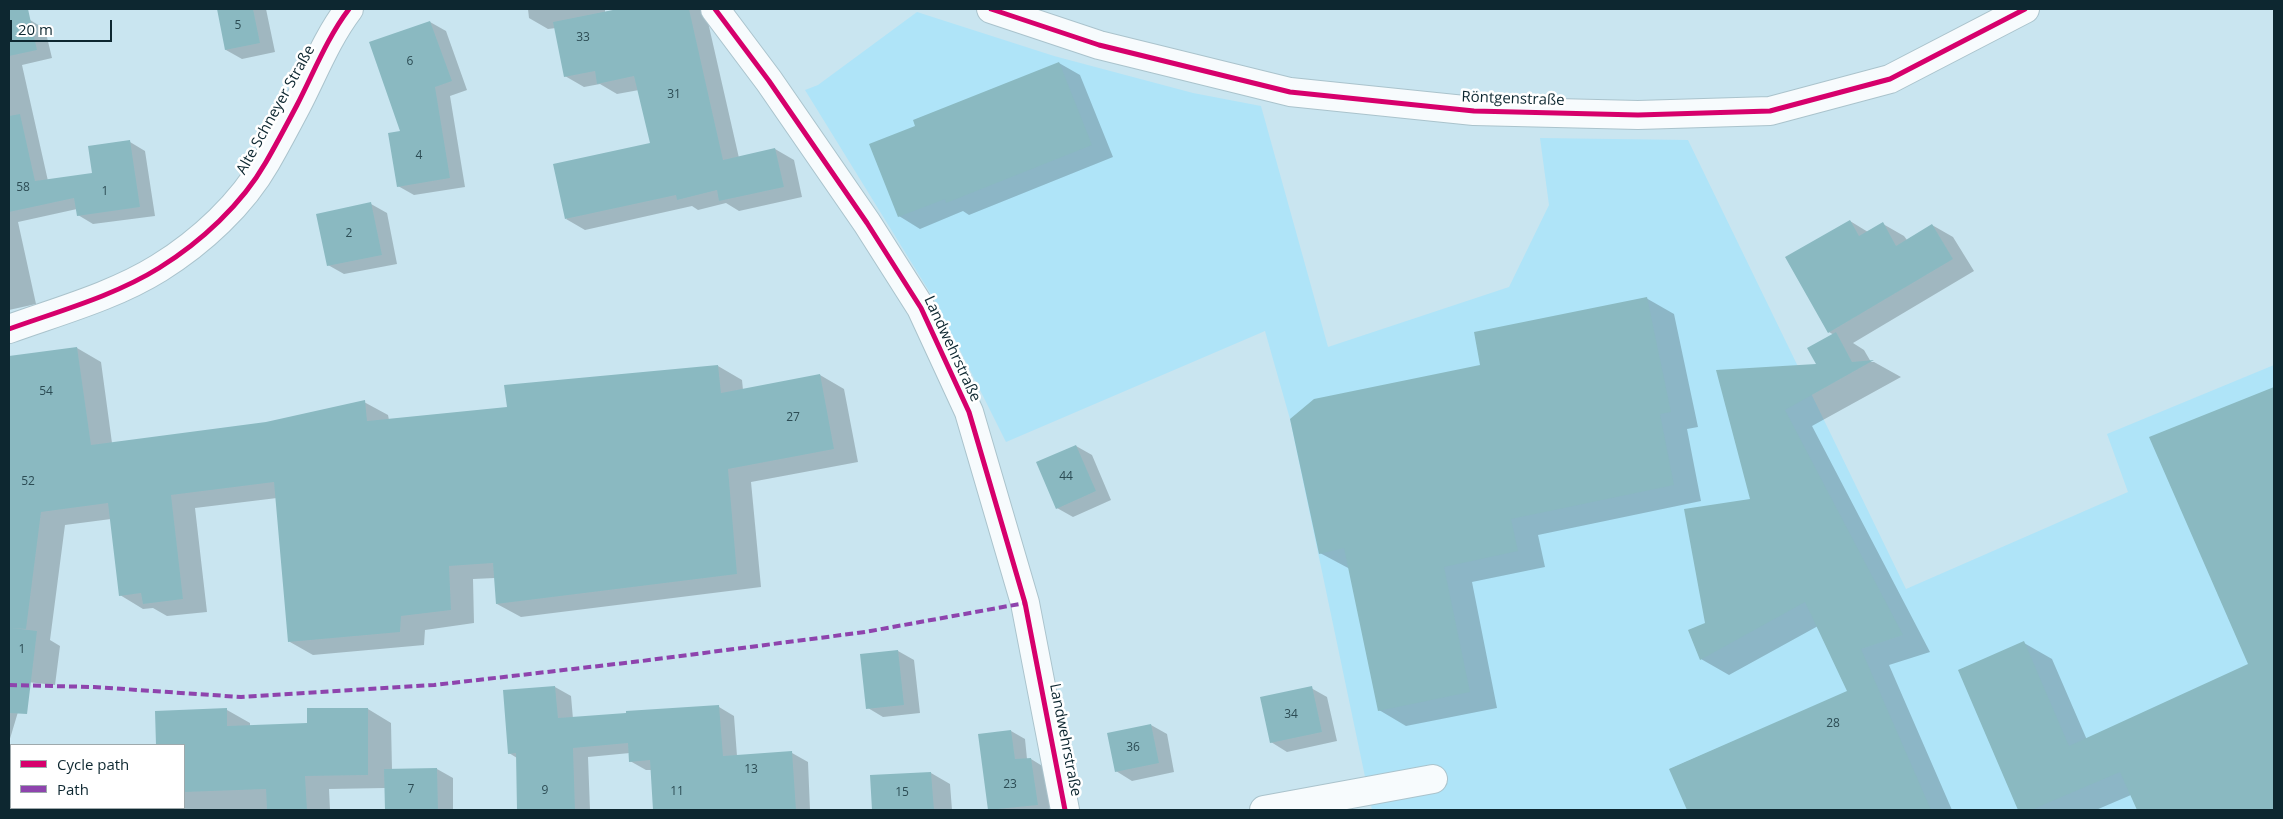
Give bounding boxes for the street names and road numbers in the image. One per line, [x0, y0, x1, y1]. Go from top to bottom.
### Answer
street label: Alte Schneyer Straße [233, 42, 319, 178]
street label: Röntgenstraße [1461, 88, 1565, 110]
street label: Landwehrstraße [920, 293, 984, 405]
street label: Landwehrstraße [1045, 682, 1085, 798]

